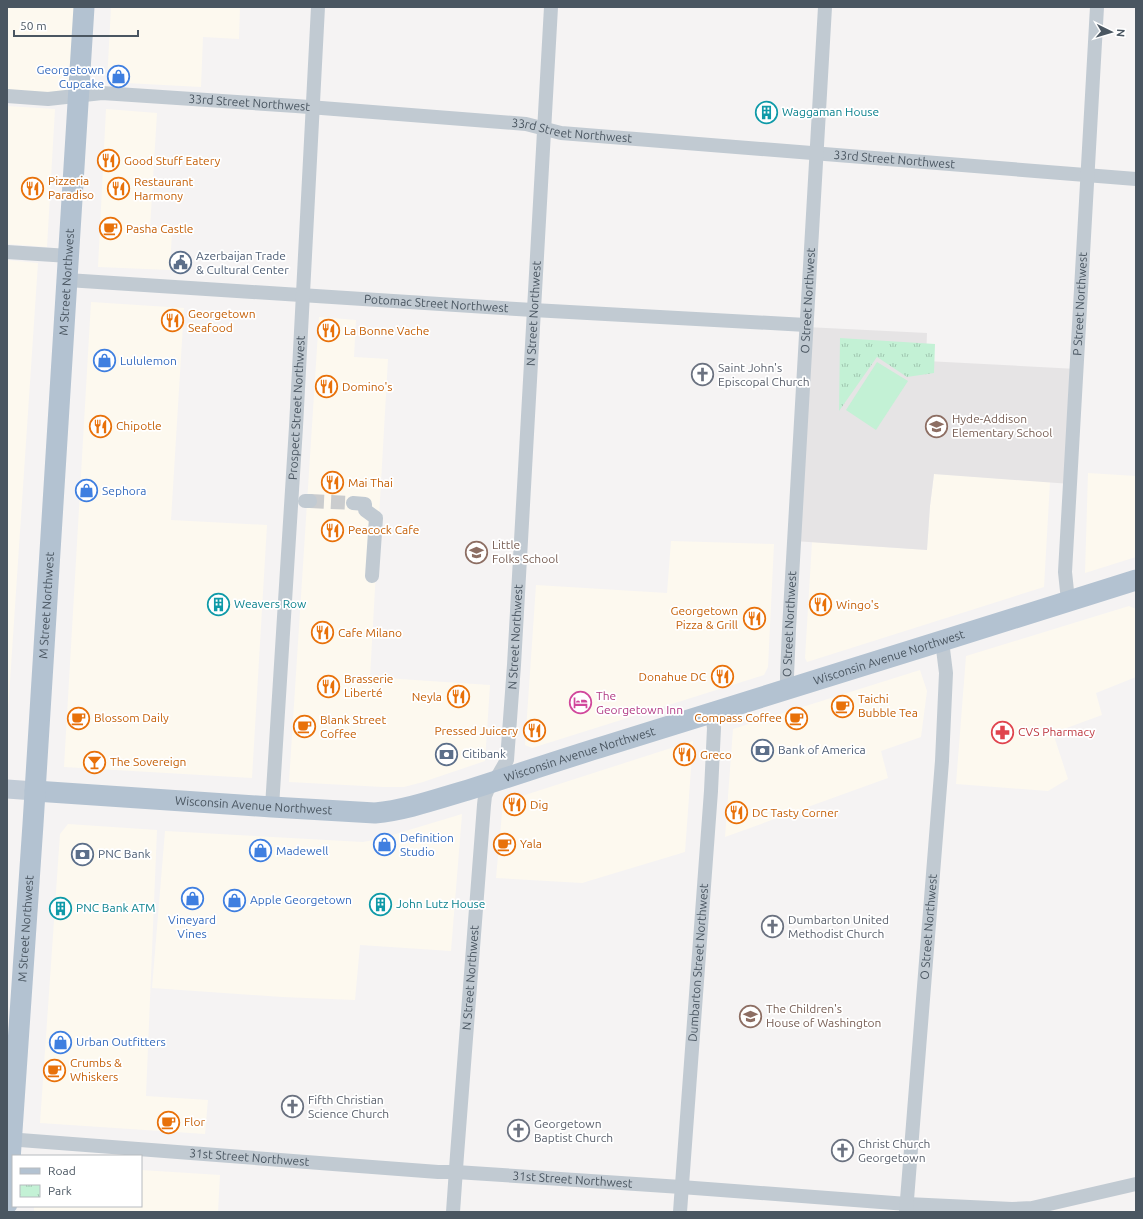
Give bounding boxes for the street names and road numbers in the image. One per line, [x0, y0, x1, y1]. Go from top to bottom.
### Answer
street label: 33rd Street Northwest [188, 92, 311, 113]
street label: 33rd Street Northwest [511, 116, 633, 145]
street label: 33rd Street Northwest [833, 148, 956, 171]
street label: M Street Northwest [57, 228, 76, 336]
street label: O Street Northwest [798, 247, 817, 354]
street label: P Street Northwest [1070, 251, 1089, 356]
street label: N Street Northwest [524, 260, 543, 366]
street label: Potomac Street Northwest [364, 292, 509, 314]
street label: Prospect Street Northwest [286, 335, 307, 480]
street label: M Street Northwest [36, 551, 56, 659]
street label: O Street Northwest [780, 570, 798, 677]
street label: N Street Northwest [505, 584, 525, 690]
street label: Wisconsin Avenue Northwest [812, 627, 966, 687]
street label: Wisconsin Avenue Northwest [502, 724, 657, 784]
street label: Wisconsin Avenue Northwest [175, 793, 333, 817]
street label: O Street Northwest [918, 873, 939, 980]
street label: M Street Northwest [15, 874, 36, 982]
street label: Dumbarton Street Northwest [686, 883, 710, 1042]
street label: N Street Northwest [460, 924, 481, 1031]
street label: 31st Street Northwest [189, 1146, 310, 1168]
street label: 31st Street Northwest [512, 1169, 633, 1190]

